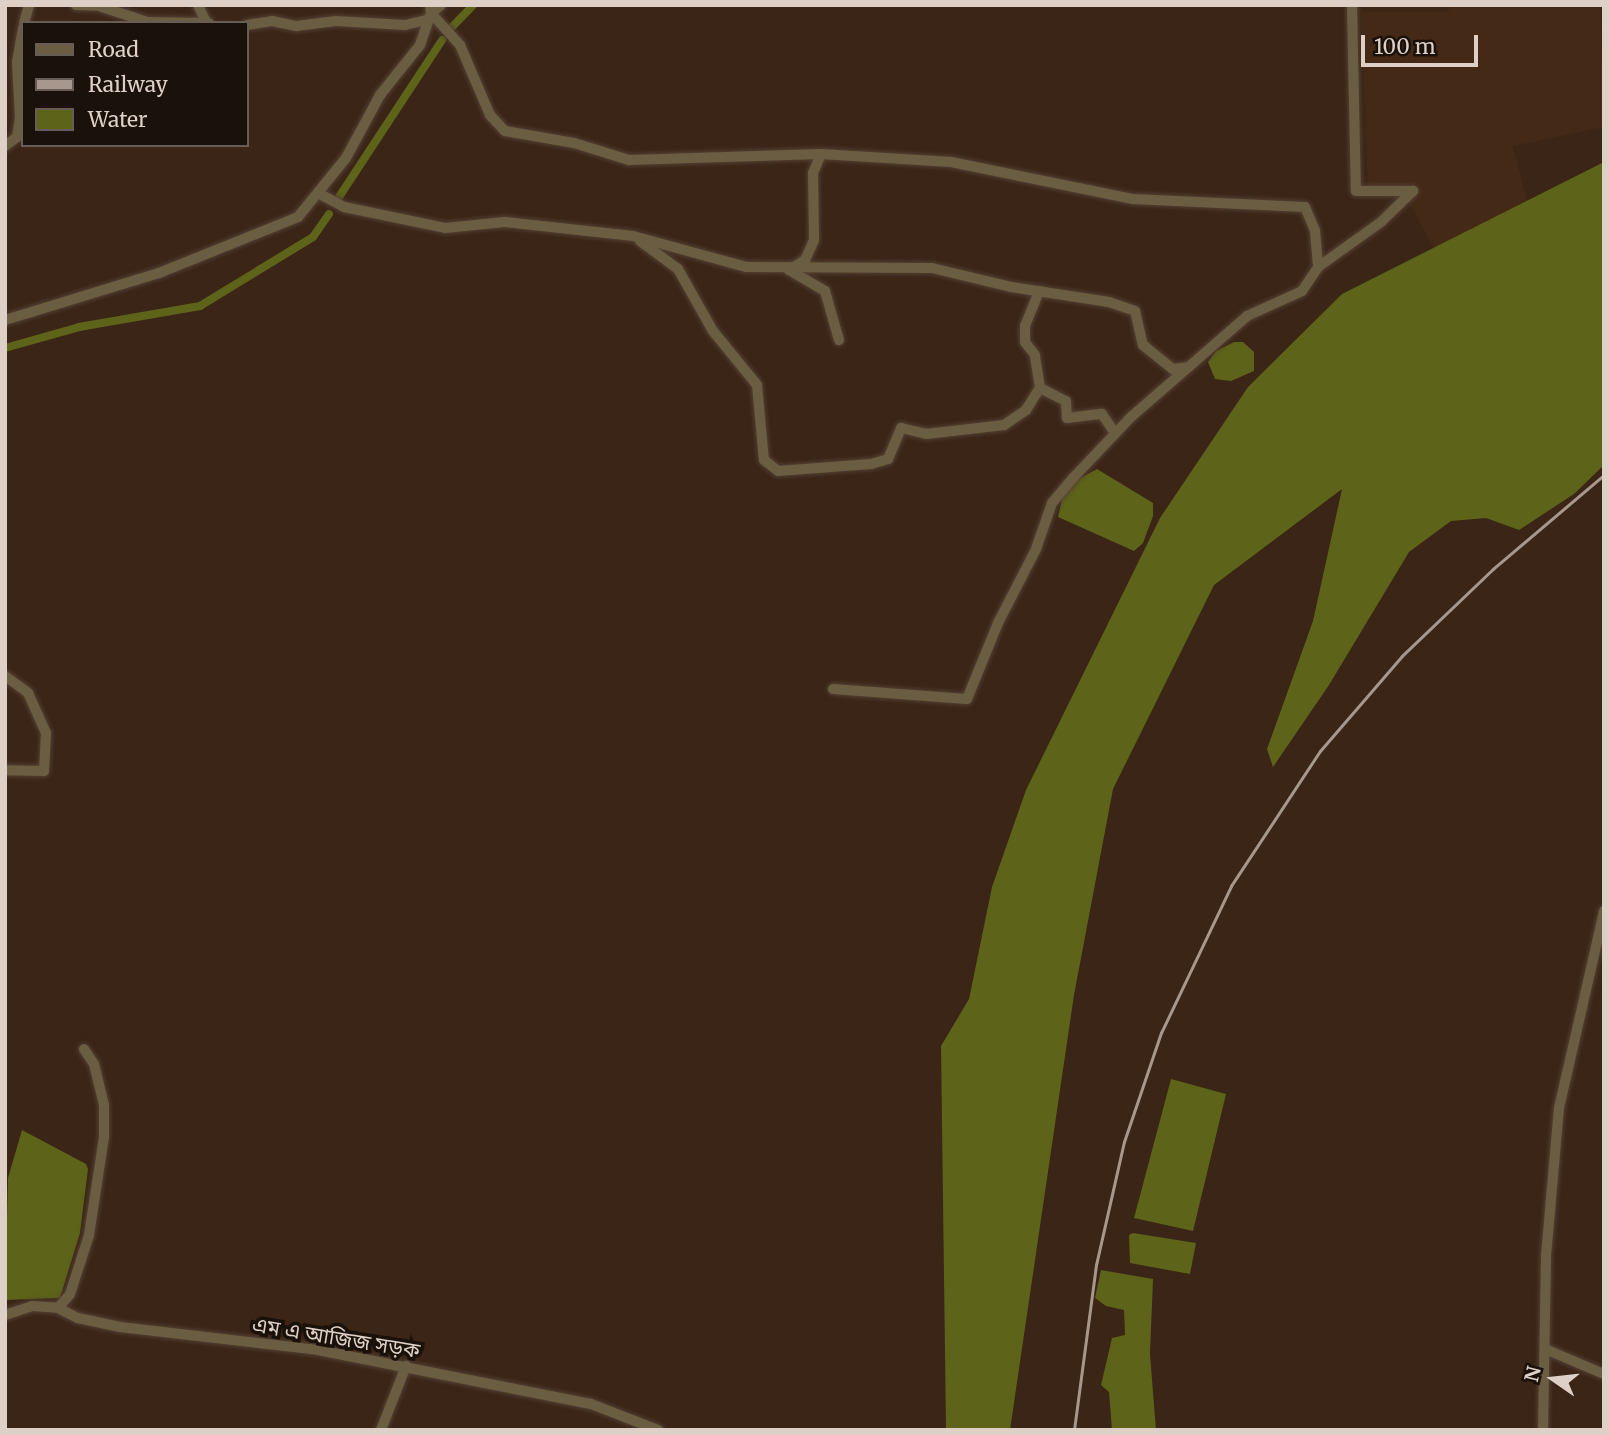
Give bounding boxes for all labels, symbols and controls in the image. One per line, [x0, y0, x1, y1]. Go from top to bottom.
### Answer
legend [21, 21, 248, 147]
scale bar [1364, 21, 1481, 65]
text: 100 m [1374, 33, 1436, 60]
text: Road [88, 36, 139, 63]
text: Railway [88, 71, 168, 98]
text: Water [88, 106, 147, 133]
street label: এম এ আজিজ সড়ক [250, 1312, 422, 1364]
north arrow [1518, 1344, 1588, 1414]
text: N [1519, 1364, 1546, 1384]

